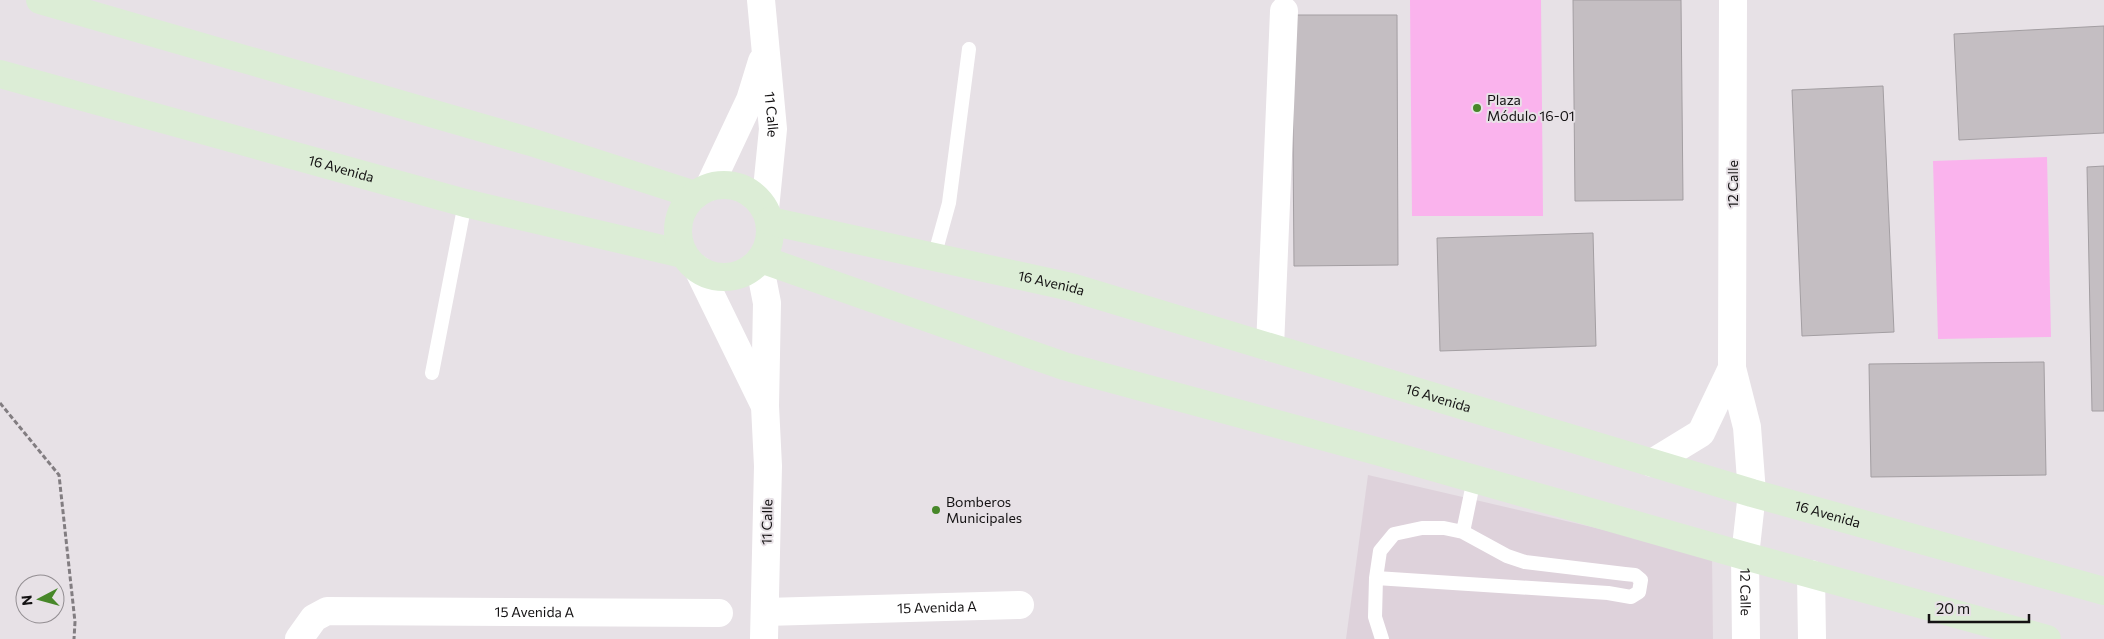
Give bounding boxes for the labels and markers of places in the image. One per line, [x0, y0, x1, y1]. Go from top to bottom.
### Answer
place label: Plaza Módulo 16-01 [1487, 91, 1575, 124]
marker: Plaza Módulo 16-01 [1471, 102, 1483, 114]
place label: Bomberos Municipales [946, 493, 1022, 526]
marker: Bomberos Municipales [930, 504, 942, 516]

